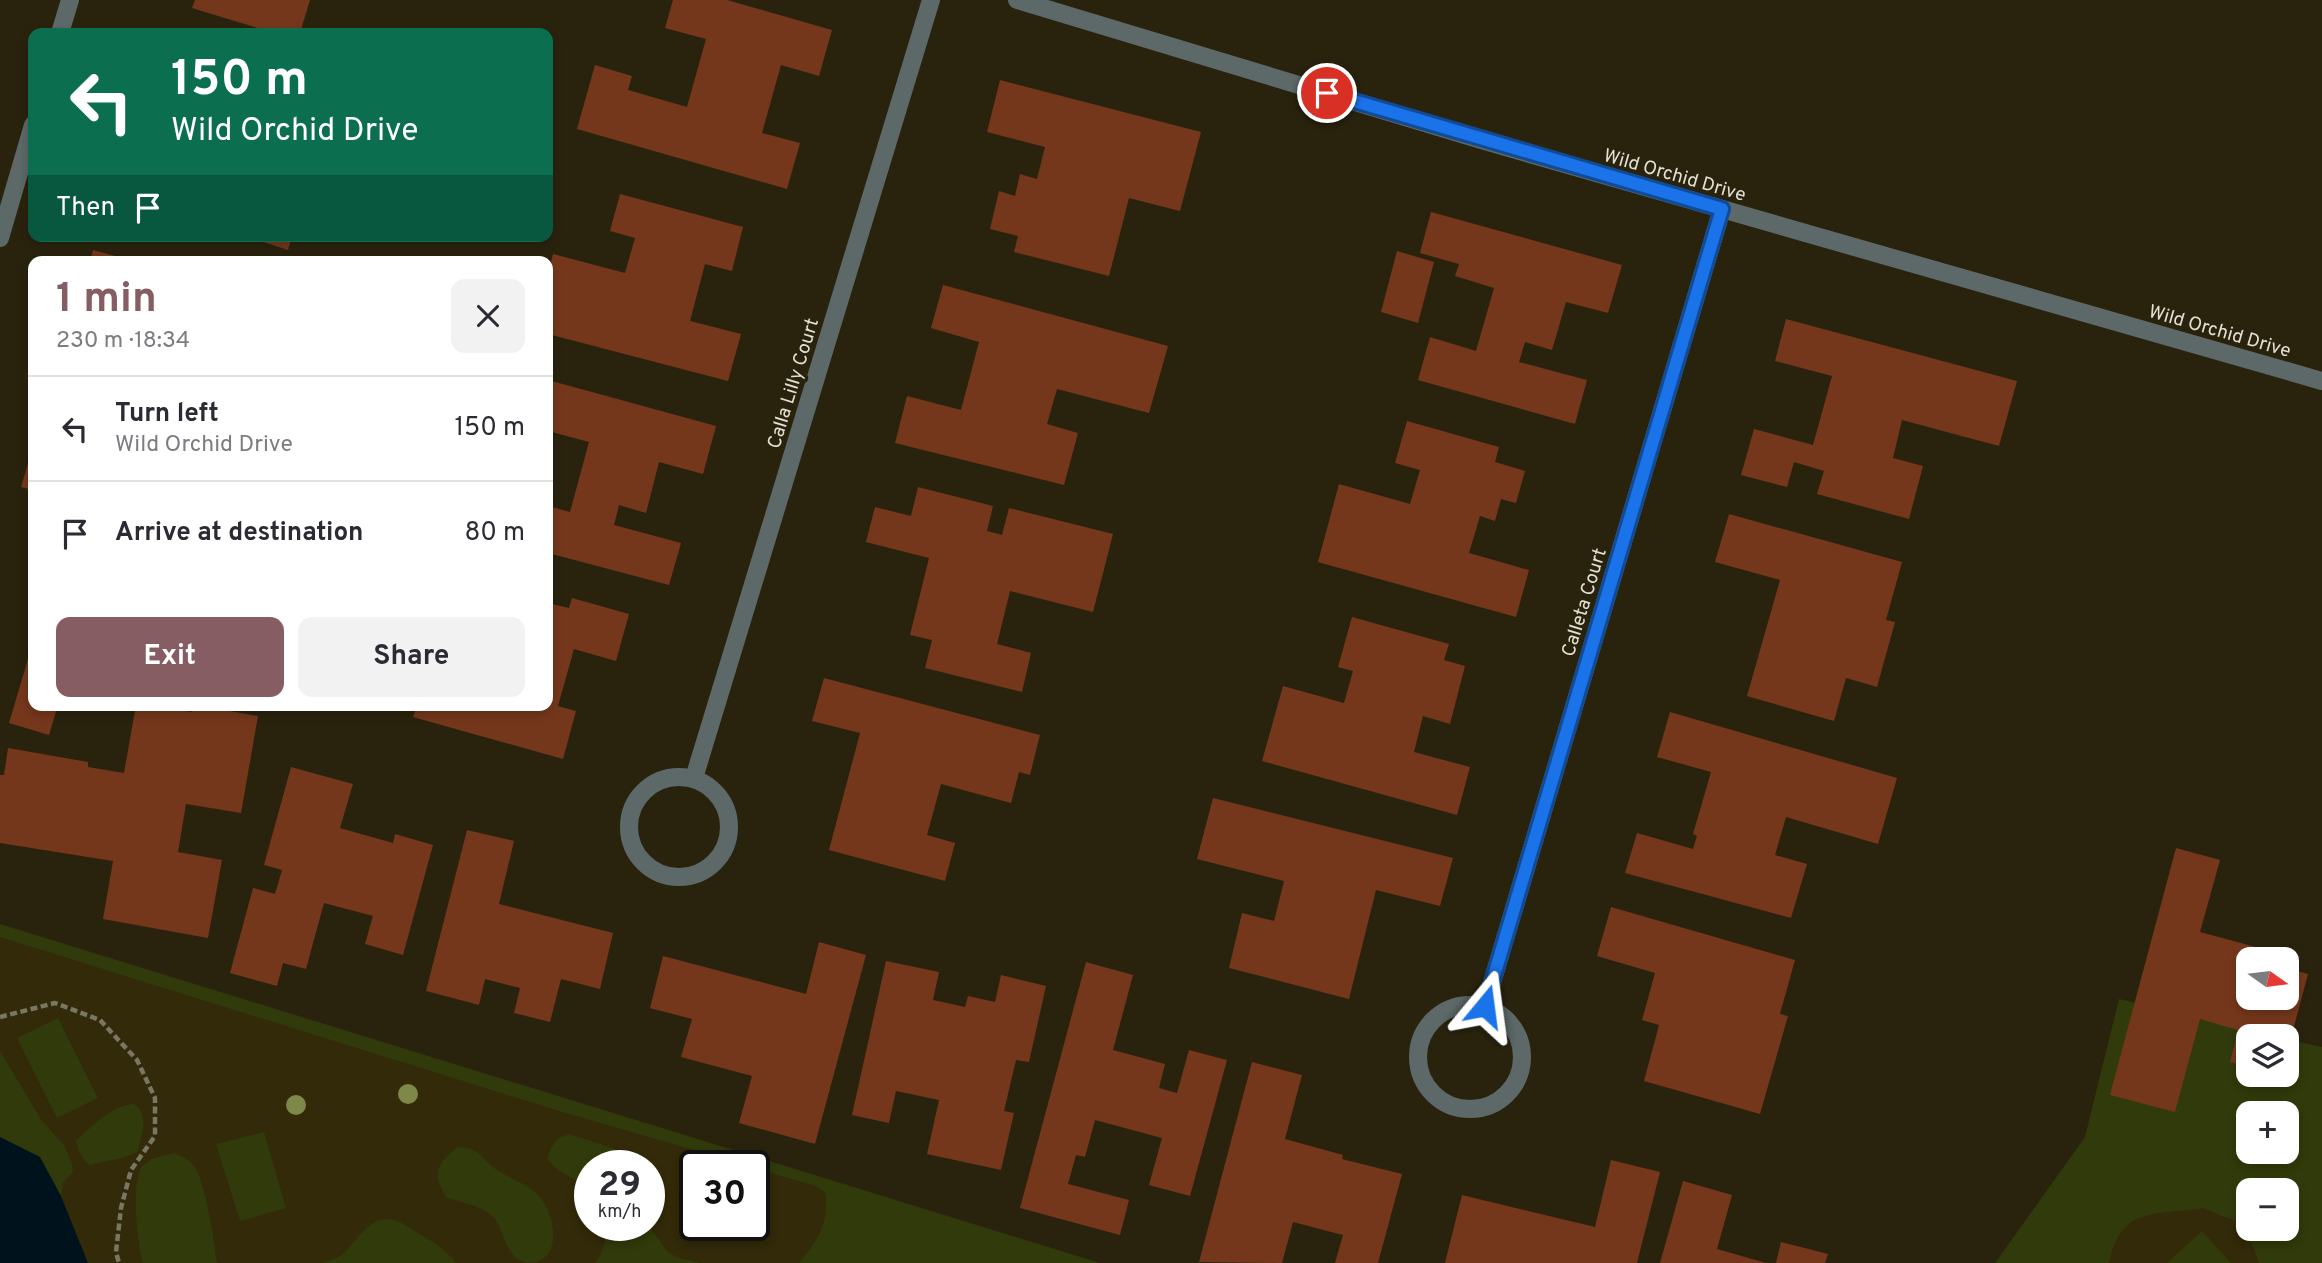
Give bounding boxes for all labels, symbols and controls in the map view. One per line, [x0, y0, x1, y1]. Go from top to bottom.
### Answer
text: 150 m [171, 51, 308, 113]
icon: left [56, 56, 147, 147]
pin [1297, 63, 1357, 123]
icon: arrive [1308, 74, 1346, 112]
text: Wild Orchid Drive [171, 112, 419, 152]
street label: Wild Orchid Drive [1601, 144, 1748, 208]
icon: arrive [129, 189, 167, 227]
text: Then [56, 192, 115, 225]
text: 1 min [56, 274, 157, 327]
button: close [451, 279, 525, 353]
street label: Wild Orchid Drive [2146, 300, 2293, 364]
street label: Calla Lilly Court [763, 315, 825, 452]
text: 230 m · 18:34 [56, 327, 190, 356]
text: Turn left [115, 398, 219, 431]
icon: left [56, 410, 94, 448]
text: 150 m [454, 412, 525, 445]
text: Wild Orchid Drive [115, 431, 293, 460]
icon: arrive [56, 515, 94, 553]
text: Arrive at destination [115, 517, 363, 550]
text: 80 m [465, 517, 525, 550]
street label: Calleta Court [1557, 545, 1613, 660]
button: Exit [56, 617, 284, 697]
button: Share [298, 617, 525, 697]
north arrow [2236, 947, 2300, 1010]
map controls [2236, 947, 2299, 1241]
position arrow [1448, 969, 1522, 1043]
button: layers [2236, 1024, 2299, 1087]
button: + [2236, 1101, 2299, 1164]
speed limit sign: 30 [679, 1150, 770, 1241]
text: 29 [598, 1164, 641, 1208]
button: − [2236, 1178, 2299, 1241]
text: km/h [598, 1201, 641, 1224]

